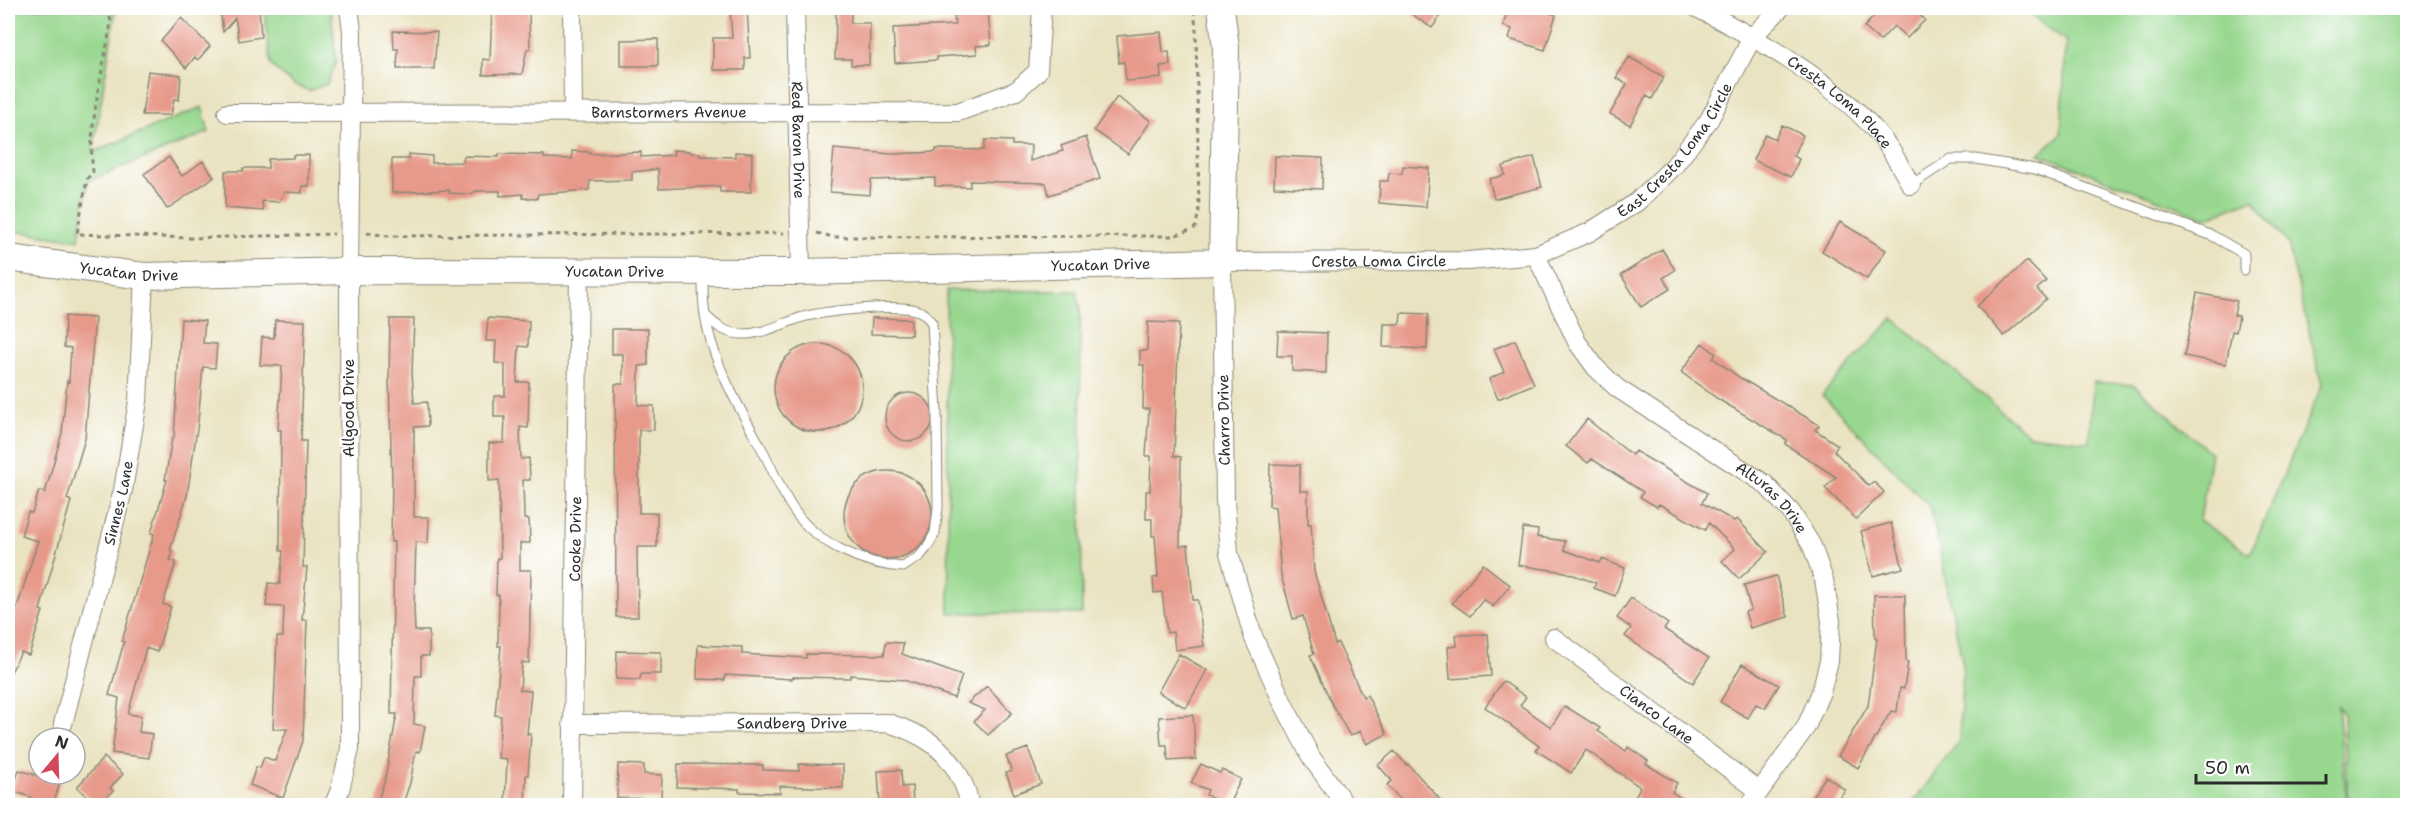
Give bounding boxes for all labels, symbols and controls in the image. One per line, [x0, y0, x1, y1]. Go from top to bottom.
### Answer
street label: Cresta Loma Place [1783, 51, 1897, 153]
street label: East Cresta Loma Circle [1613, 79, 1737, 222]
street label: Red Baron Drive [787, 81, 809, 199]
street label: Barnstormers Avenue [591, 102, 747, 123]
street label: Cresta Loma Circle [1312, 251, 1446, 272]
street label: Yucatan Drive [1051, 254, 1151, 276]
street label: Yucatan Drive [78, 258, 179, 286]
street label: Yucatan Drive [565, 261, 665, 282]
street label: Allgood Drive [339, 359, 359, 457]
street label: Charro Drive [1213, 374, 1235, 466]
street label: Alturas Drive [1732, 458, 1812, 537]
street label: Sinnes Lane [99, 459, 138, 548]
street label: Cooke Drive [565, 496, 586, 582]
street label: Cianco Lane [1615, 680, 1698, 749]
street label: Sandberg Drive [737, 713, 847, 733]
north arrow [27, 726, 87, 786]
text: N [52, 730, 71, 754]
scale bar [2196, 747, 2326, 785]
text: 50 m [2205, 756, 2250, 780]

